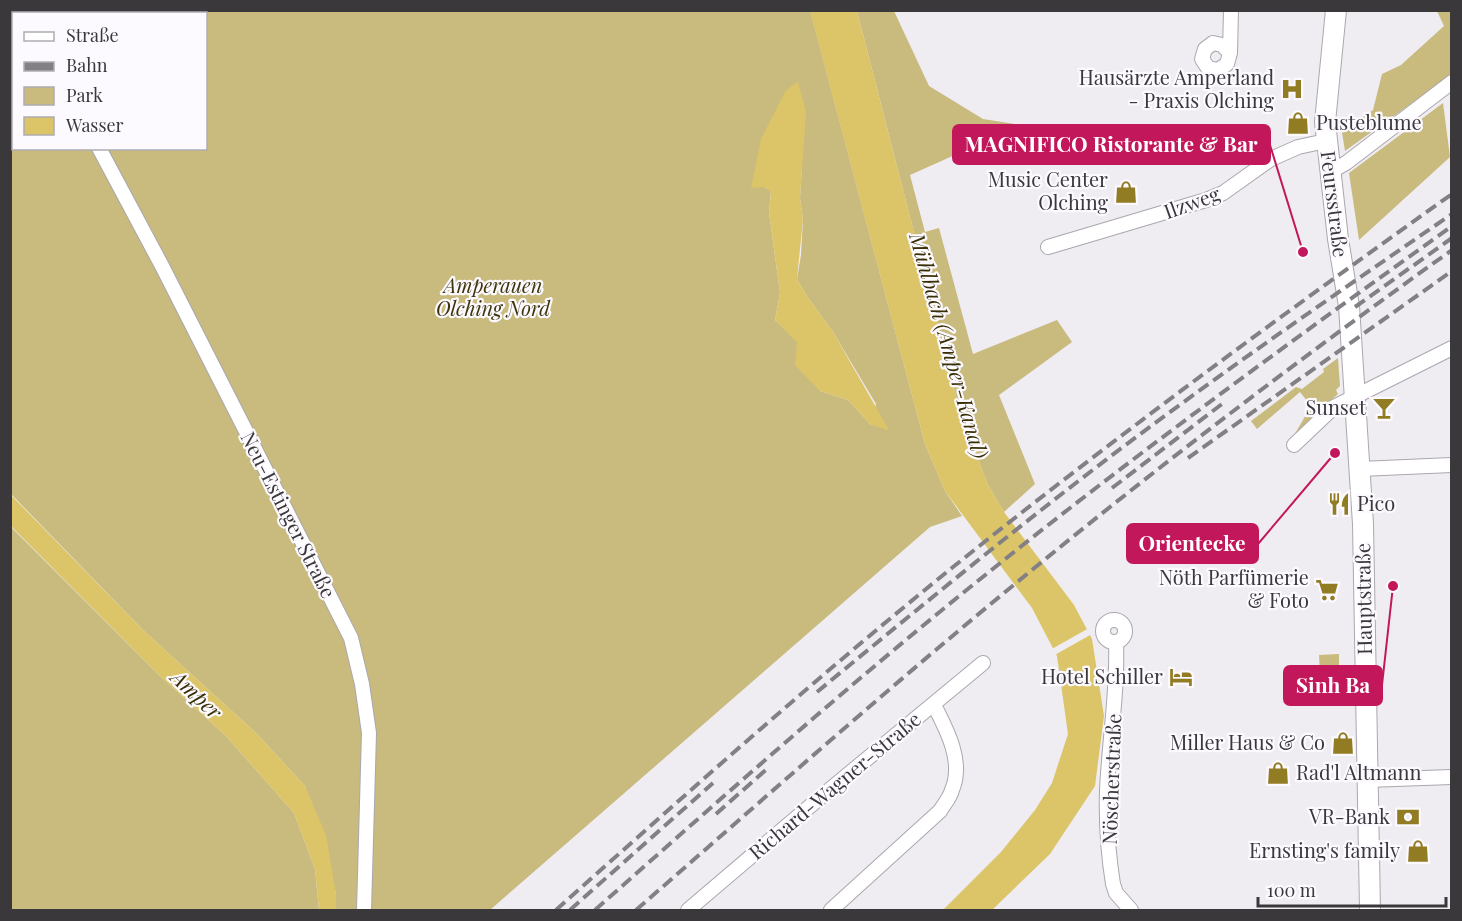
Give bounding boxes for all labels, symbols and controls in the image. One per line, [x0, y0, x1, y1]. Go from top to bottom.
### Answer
legend [12, 12, 207, 150]
text: Straße [66, 23, 119, 47]
text: Bahn [66, 53, 108, 77]
place label: Hausärzte Amperland - Praxis Olching [1079, 63, 1274, 113]
hospital icon: Hausärzte Amperland - Praxis Olching [1279, 76, 1305, 102]
text: Park [66, 83, 103, 107]
place label: Pusteblume [1316, 108, 1422, 135]
shop icon: Pusteblume [1285, 110, 1311, 136]
text: Wasser [65, 113, 124, 137]
callout: MAGNIFICO Ristorante & Bar [953, 125, 1270, 164]
text: MAGNIFICO Ristorante & Bar [964, 129, 1258, 157]
street label: Feursstraße [1316, 149, 1355, 259]
place label: Music Center Olching [988, 165, 1108, 215]
shop icon: Music Center Olching [1113, 179, 1139, 205]
street label: Ilzweg [1160, 179, 1224, 224]
water label: Mühlbach (Amper-Kanal) [904, 228, 996, 462]
park label: Amperauen Olching Nord [436, 271, 551, 321]
place label: Sunset [1306, 393, 1367, 420]
bar icon: Sunset [1371, 395, 1397, 421]
street label: Neu-Estinger Straße [236, 426, 343, 602]
place label: Pico [1357, 489, 1395, 516]
restaurant icon: Pico [1326, 491, 1352, 517]
callout: Orientecke [1127, 524, 1258, 563]
text: Orientecke [1138, 528, 1246, 556]
street label: Hauptstraße [1348, 543, 1377, 655]
place label: Nöth Parfümerie & Foto [1159, 563, 1309, 613]
supermarket icon: Nöth Parfümerie & Foto [1314, 577, 1340, 603]
water label: Amper [165, 662, 230, 725]
place label: Hotel Schiller [1041, 662, 1163, 689]
hotel icon: Hotel Schiller [1168, 664, 1194, 690]
callout: Sinh Ba [1284, 666, 1382, 705]
text: Sinh Ba [1296, 670, 1370, 698]
street label: Richard-Wagner-Straße [742, 705, 926, 865]
street label: Nöscherstraße [1095, 713, 1126, 845]
place label: Miller Haus & Co [1170, 728, 1325, 755]
shop icon: Miller Haus & Co [1330, 730, 1356, 756]
place label: Rad'l Altmann [1296, 758, 1421, 785]
shop icon: Rad'l Altmann [1265, 760, 1291, 786]
place label: VR-Bank [1308, 802, 1390, 829]
bank icon: VR-Bank [1395, 804, 1421, 830]
place label: Ernsting's family [1249, 836, 1400, 863]
shop icon: Ernsting's family [1405, 838, 1431, 864]
scale bar [1258, 870, 1446, 908]
text: 100 m [1267, 878, 1316, 902]

